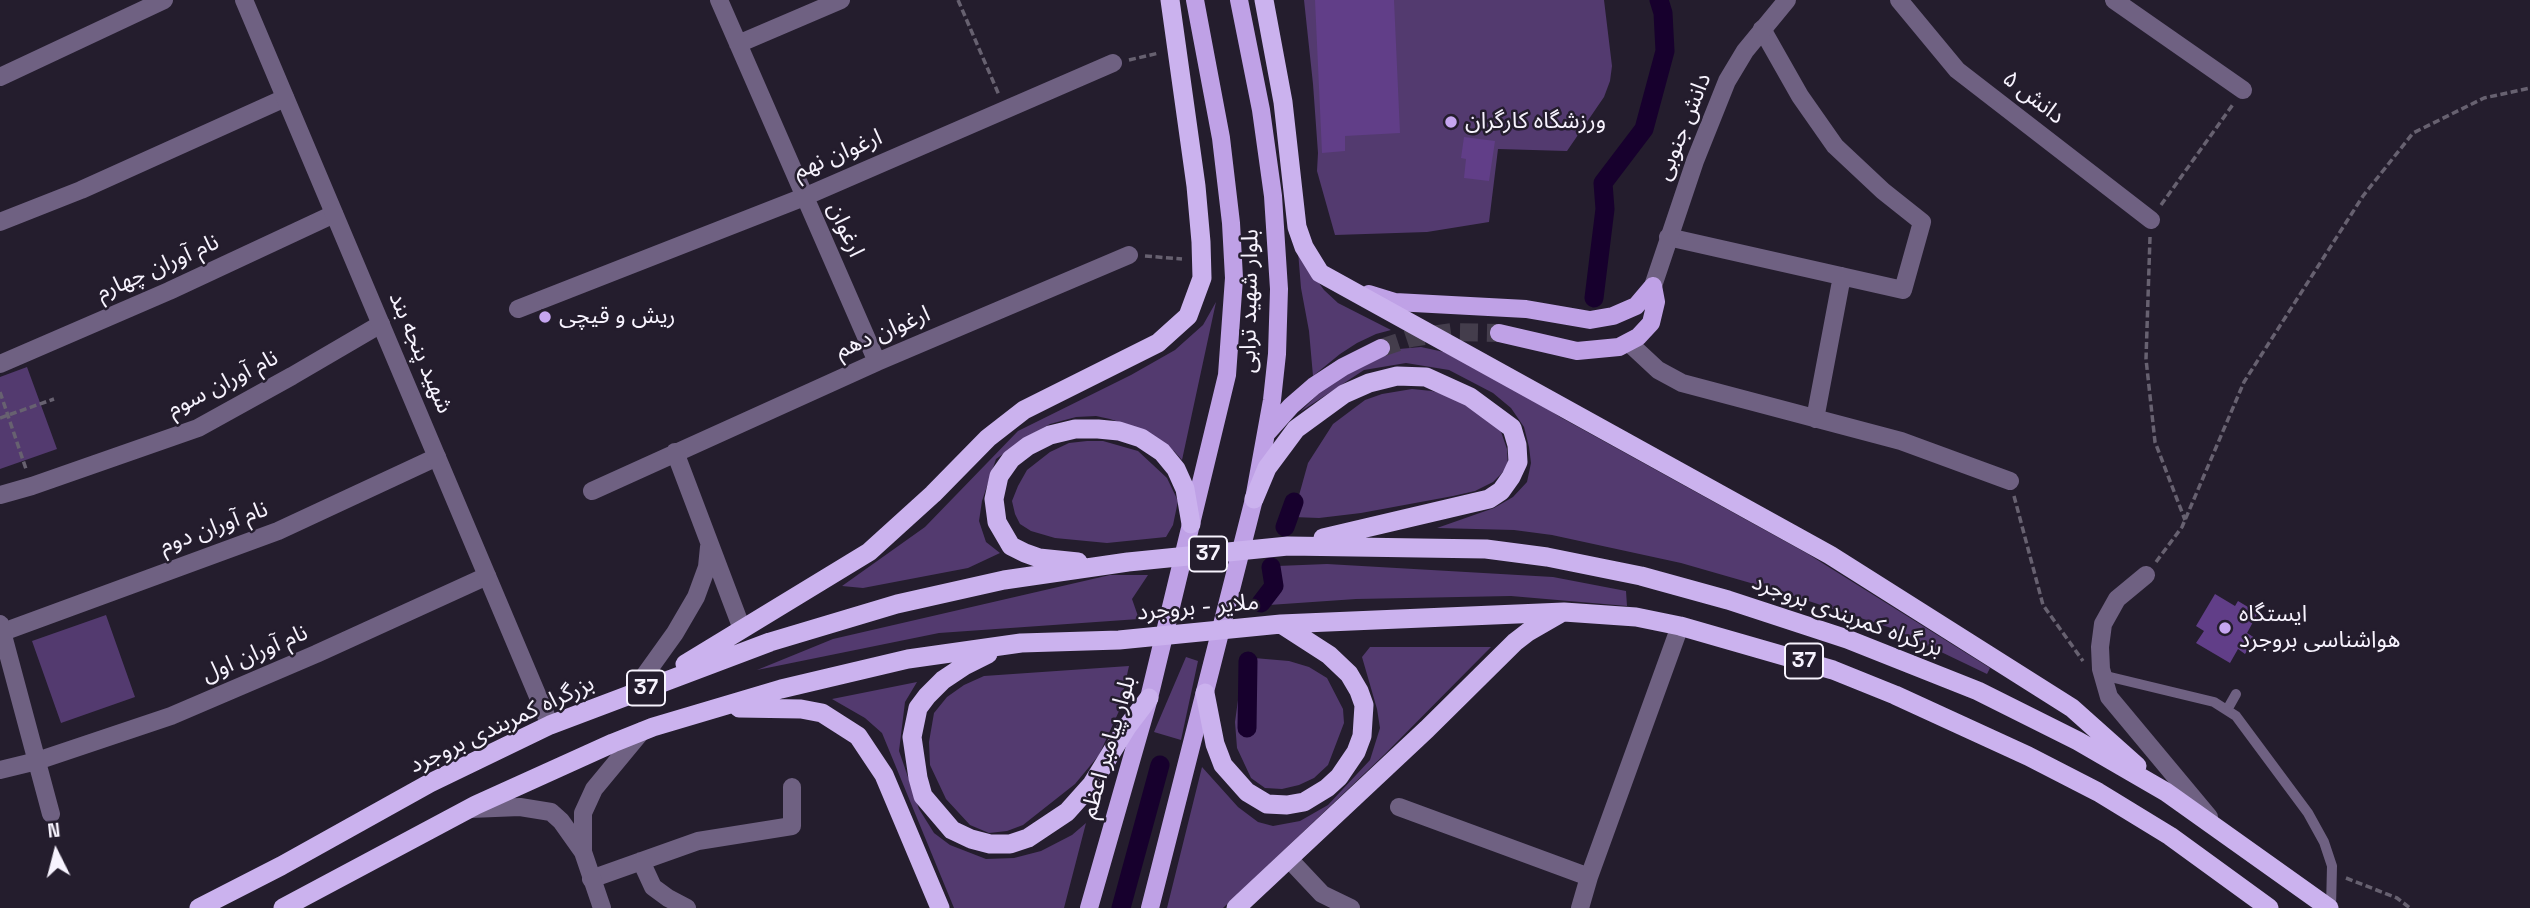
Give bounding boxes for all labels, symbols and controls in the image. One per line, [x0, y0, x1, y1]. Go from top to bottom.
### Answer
street label: دانش ۵ [1997, 65, 2069, 131]
street label: دانش جنوبی [1650, 69, 1718, 185]
place label: ورزشگاه کارگران [1465, 108, 1606, 136]
marker: ورزشگاه کارگران [1443, 114, 1459, 130]
street label: ارغوان نهم [789, 124, 887, 186]
street label: ارغوان [821, 198, 869, 262]
street label: نام آوران چهارم [92, 229, 224, 307]
street label: بلوار شهید ترابی [1235, 229, 1265, 373]
street label: شهید پنجه بند [382, 288, 458, 418]
street label: ارغوان دهم [832, 301, 934, 365]
place label: ریش و قیچی [559, 303, 675, 331]
marker: ریش و قیچی [537, 309, 553, 325]
street label: نام آوران سوم [163, 344, 283, 424]
street label: نام آوران دوم [156, 496, 272, 560]
road number: 37 [1189, 536, 1227, 572]
street label: بزرگراه کمربندی بروجرد [1748, 569, 1946, 663]
street label: ملایر - بروجرد [1136, 589, 1260, 627]
place label: ایستگاه هواشناسی بروجرد [2239, 601, 2401, 655]
street label: نام آوران اول [198, 619, 312, 689]
marker: ایستگاه هواشناسی بروجرد [2217, 620, 2233, 636]
road number: 37 [1785, 644, 1823, 678]
street label: بزرگراه کمربندی بروجرد [405, 670, 599, 780]
road number: 37 [627, 670, 665, 706]
street label: بلوار پیامبر اعظم [1075, 672, 1143, 822]
north arrow [21, 817, 91, 887]
text: N [46, 818, 61, 844]

